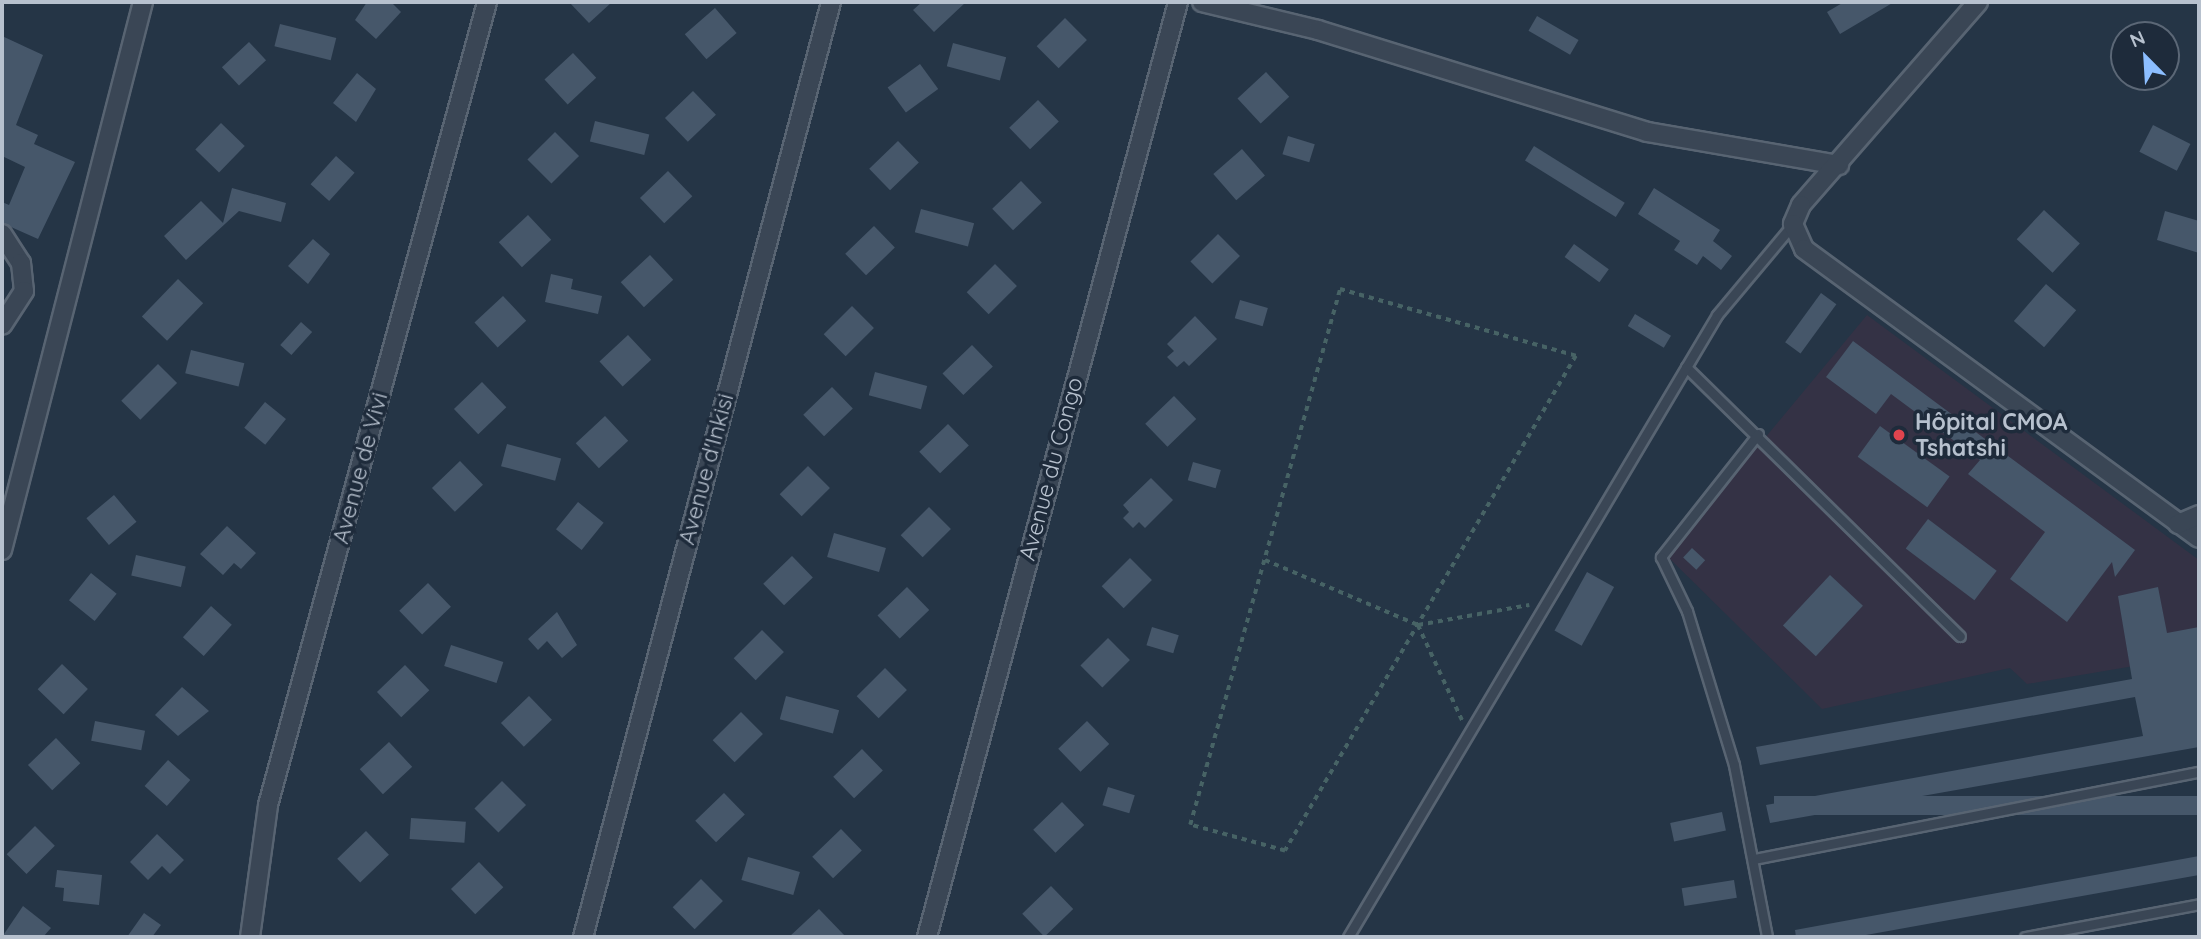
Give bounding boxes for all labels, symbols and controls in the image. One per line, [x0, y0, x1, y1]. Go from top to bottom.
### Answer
north arrow [2110, 21, 2180, 91]
text: N [2126, 25, 2149, 52]
street label: Avenue du Congo [1013, 374, 1089, 564]
street label: Avenue de Vivi [327, 389, 393, 547]
street label: Avenue d'Inkisi [673, 390, 739, 548]
place label: Hôpital CMOA Tshatshi [1915, 408, 2068, 462]
marker: Hôpital CMOA Tshatshi [1889, 425, 1909, 445]

